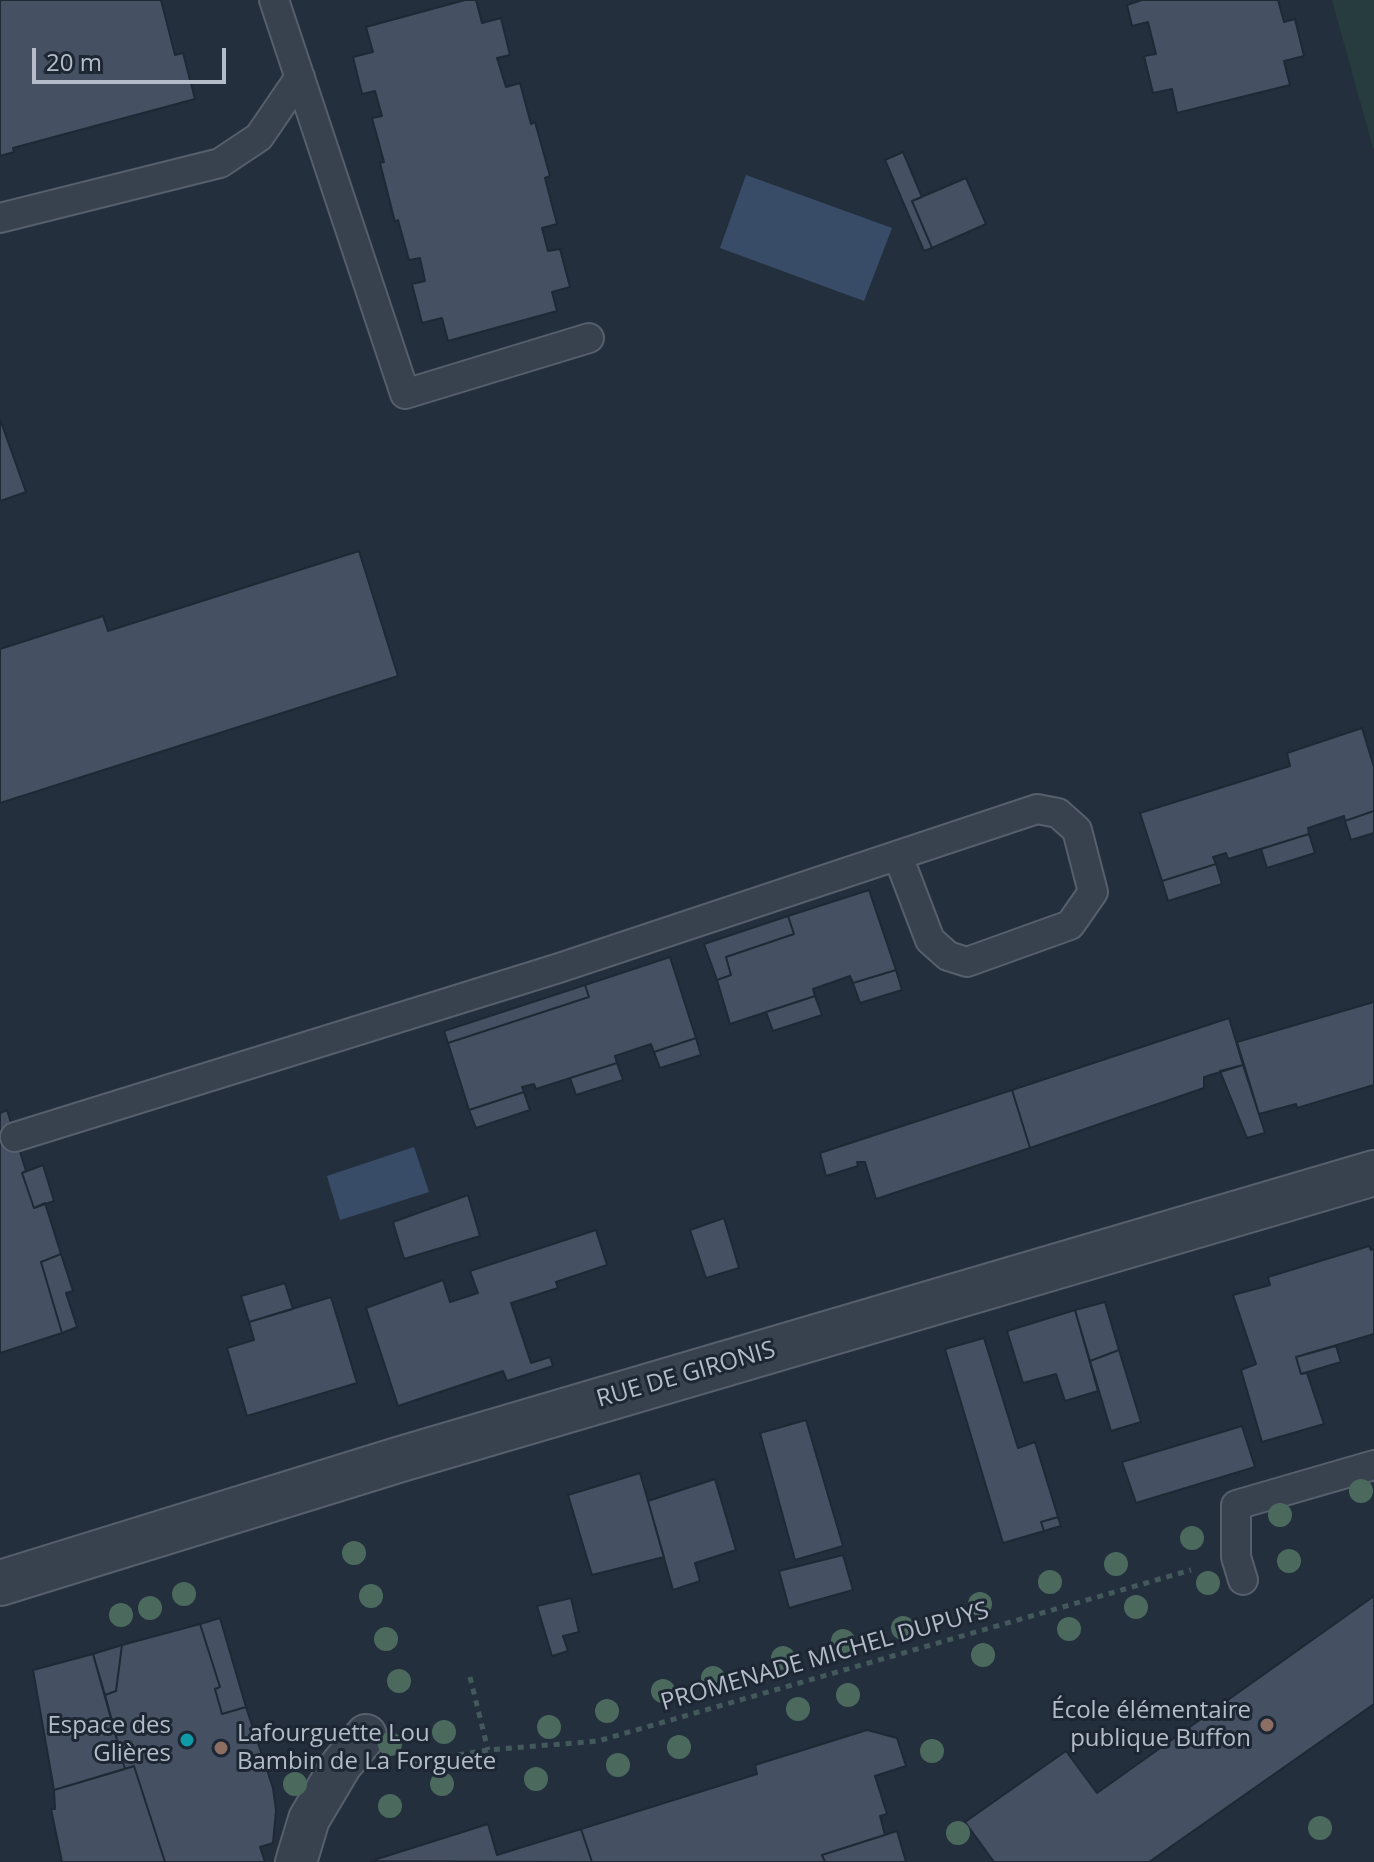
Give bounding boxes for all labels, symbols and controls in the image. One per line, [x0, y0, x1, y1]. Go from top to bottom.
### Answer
scale bar [36, 32, 230, 82]
text: 20 m [46, 45, 102, 78]
street label: RUE DE GIRONIS [593, 1336, 779, 1414]
street label: PROMENADE MICHEL DUPUYS [658, 1596, 992, 1718]
place label: École élémentaire publique Buffon [1051, 1697, 1251, 1753]
place label: Espace des Glières [47, 1712, 171, 1768]
marker: École élémentaire publique Buffon [1258, 1716, 1276, 1734]
place label: Lafourguette Lou Bambin de La Forguete [237, 1720, 496, 1776]
marker: Espace des Glières [178, 1731, 196, 1749]
marker: Lafourguette Lou Bambin de La Forguete [212, 1739, 230, 1757]

